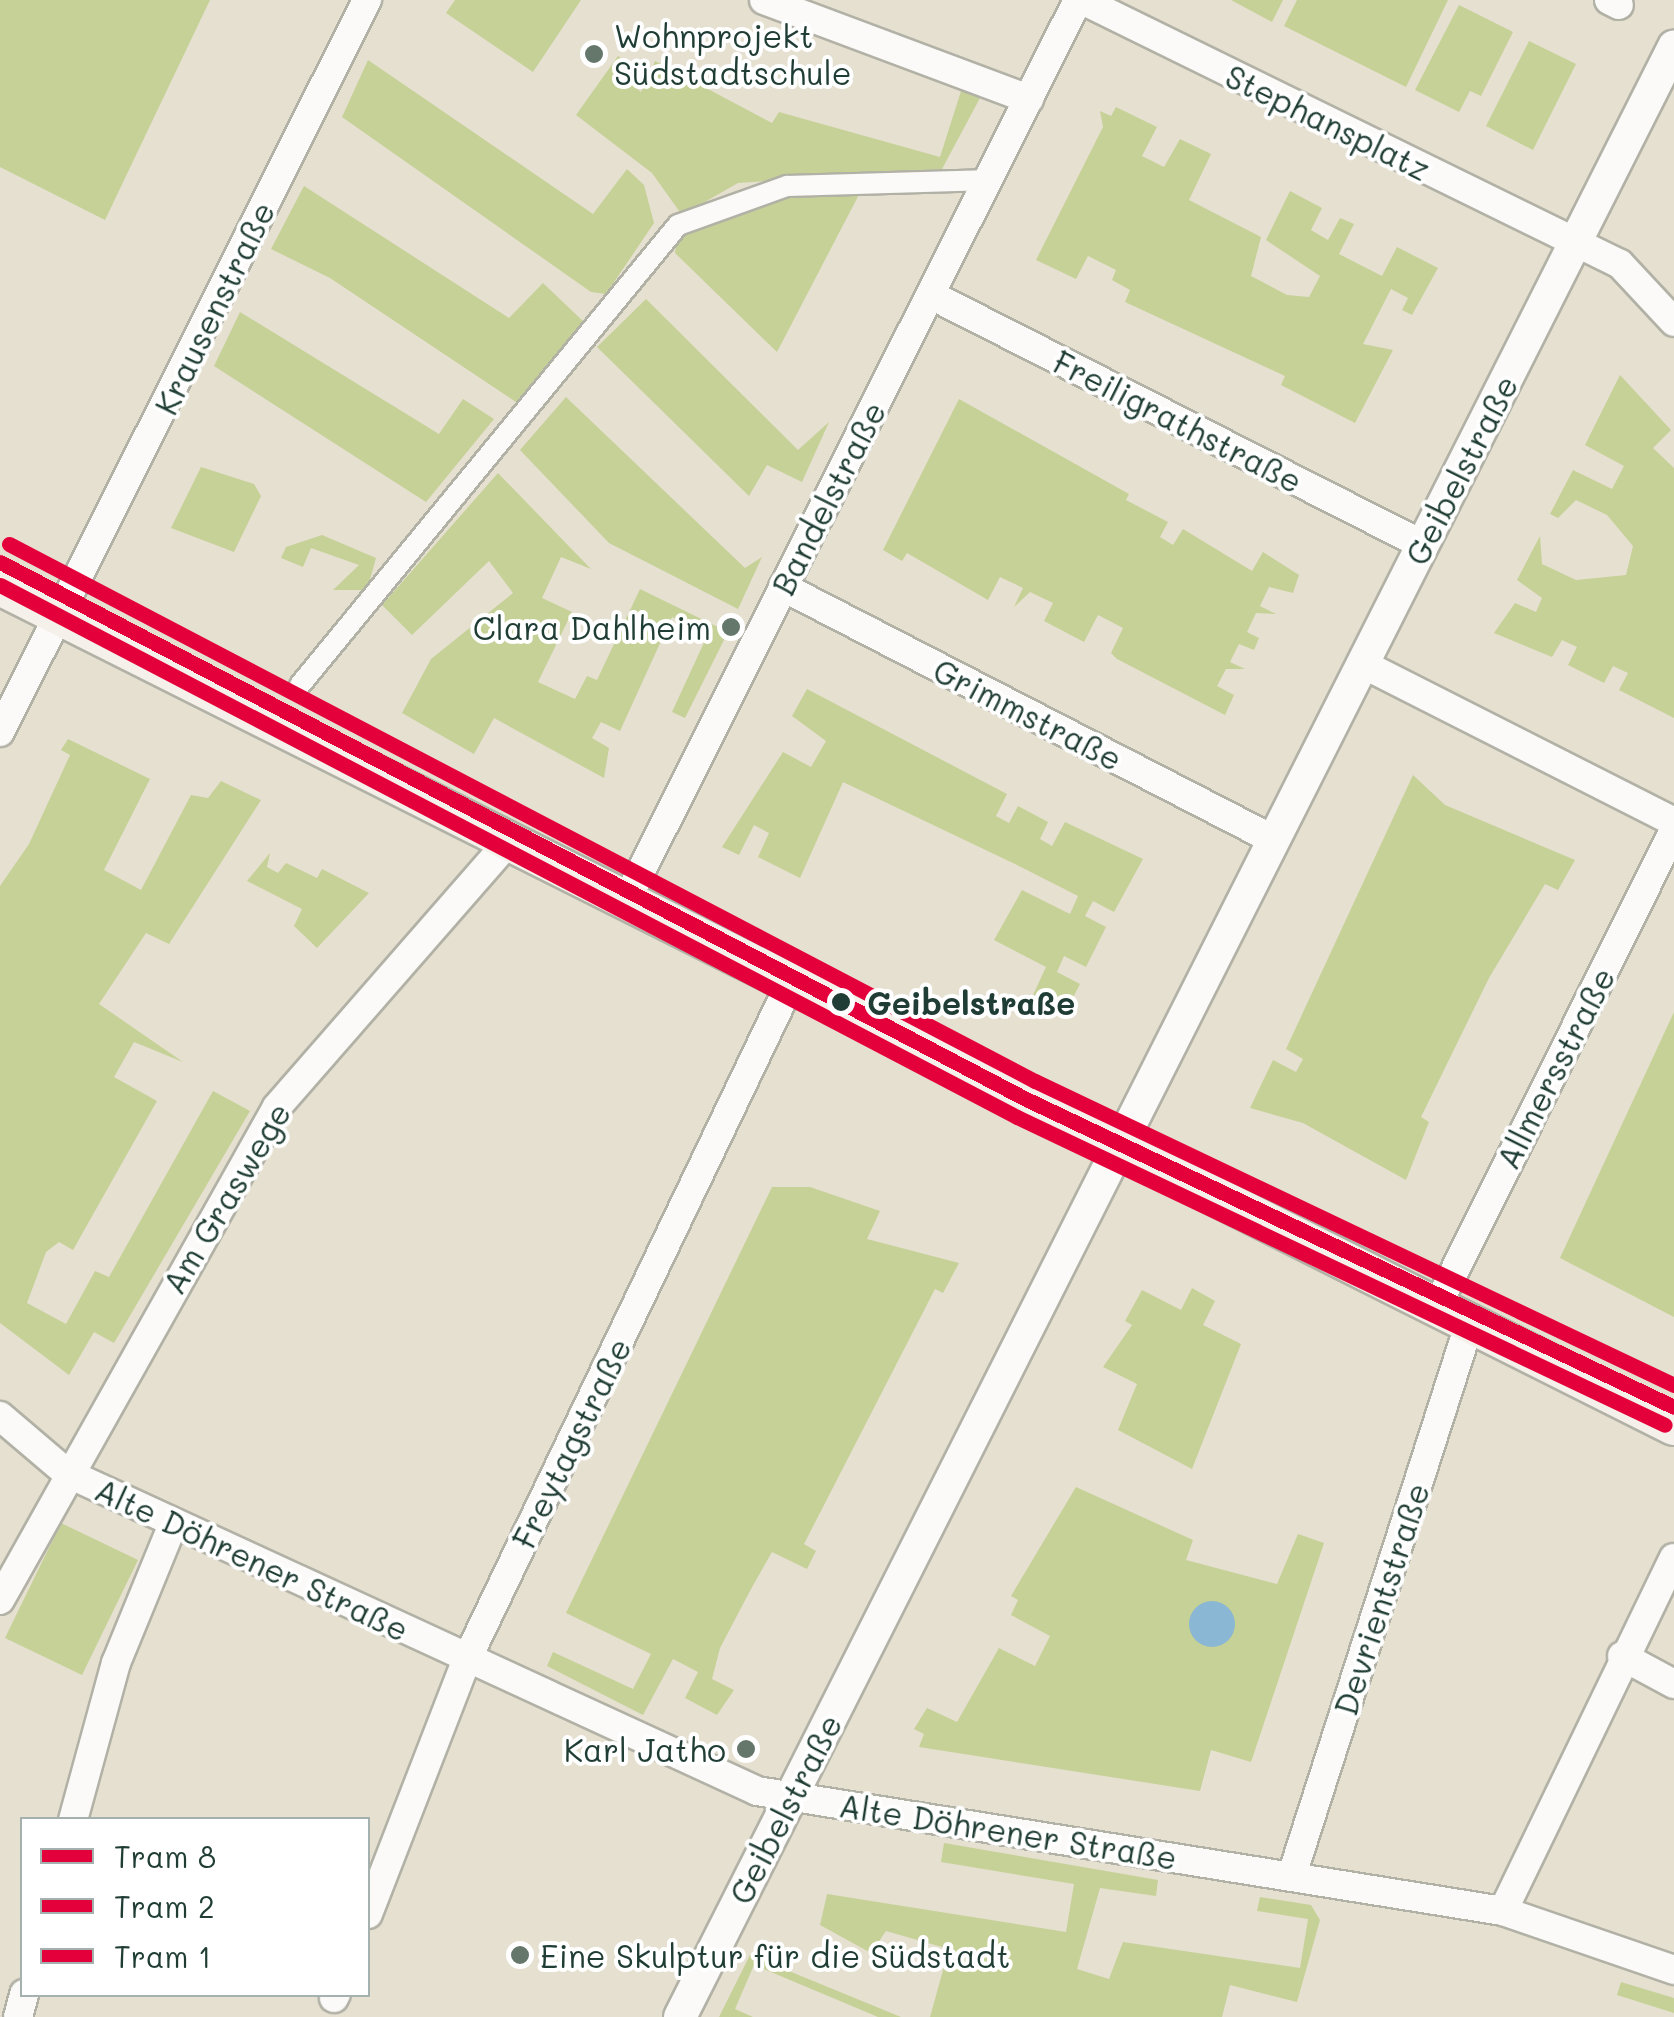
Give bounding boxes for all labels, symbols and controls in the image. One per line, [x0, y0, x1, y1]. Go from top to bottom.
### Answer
place label: Wohnprojekt Südstadtschule [614, 17, 852, 92]
marker: Wohnprojekt Südstadtschule [583, 43, 605, 65]
street label: Stephansplatz [1220, 56, 1436, 188]
street label: Krausenstraße [146, 195, 282, 421]
street label: Freiligrathstraße [1047, 342, 1309, 500]
street label: Geibelstraße [1397, 369, 1525, 571]
street label: Bandelstraße [763, 395, 893, 601]
place label: Clara Dahlheim [473, 608, 711, 646]
marker: Clara Dahlheim [720, 616, 742, 638]
street label: Grimmstraße [927, 650, 1129, 778]
street label: Allmersstraße [1488, 961, 1622, 1175]
place label: Geibelstraße [867, 983, 1075, 1021]
marker: Geibelstraße [824, 985, 858, 1019]
street label: Am Graswege [154, 1095, 298, 1301]
street label: Freytagstraße [504, 1332, 638, 1554]
street label: Alte Döhrener Straße [89, 1469, 415, 1649]
street label: Devrientstraße [1325, 1478, 1437, 1720]
street label: Geibelstraße [721, 1708, 849, 1910]
place label: Karl Jatho [564, 1730, 726, 1768]
marker: Karl Jatho [735, 1738, 757, 1760]
street label: Alte Döhrener Straße [836, 1785, 1180, 1877]
legend [20, 1817, 370, 1997]
text: Tram 8 [114, 1836, 216, 1876]
text: Tram 2 [114, 1886, 215, 1926]
text: Tram 1 [114, 1936, 211, 1976]
place label: Eine Skulptur für die Südstadt [540, 1936, 1010, 1974]
marker: Eine Skulptur für die Südstadt [509, 1944, 531, 1966]

